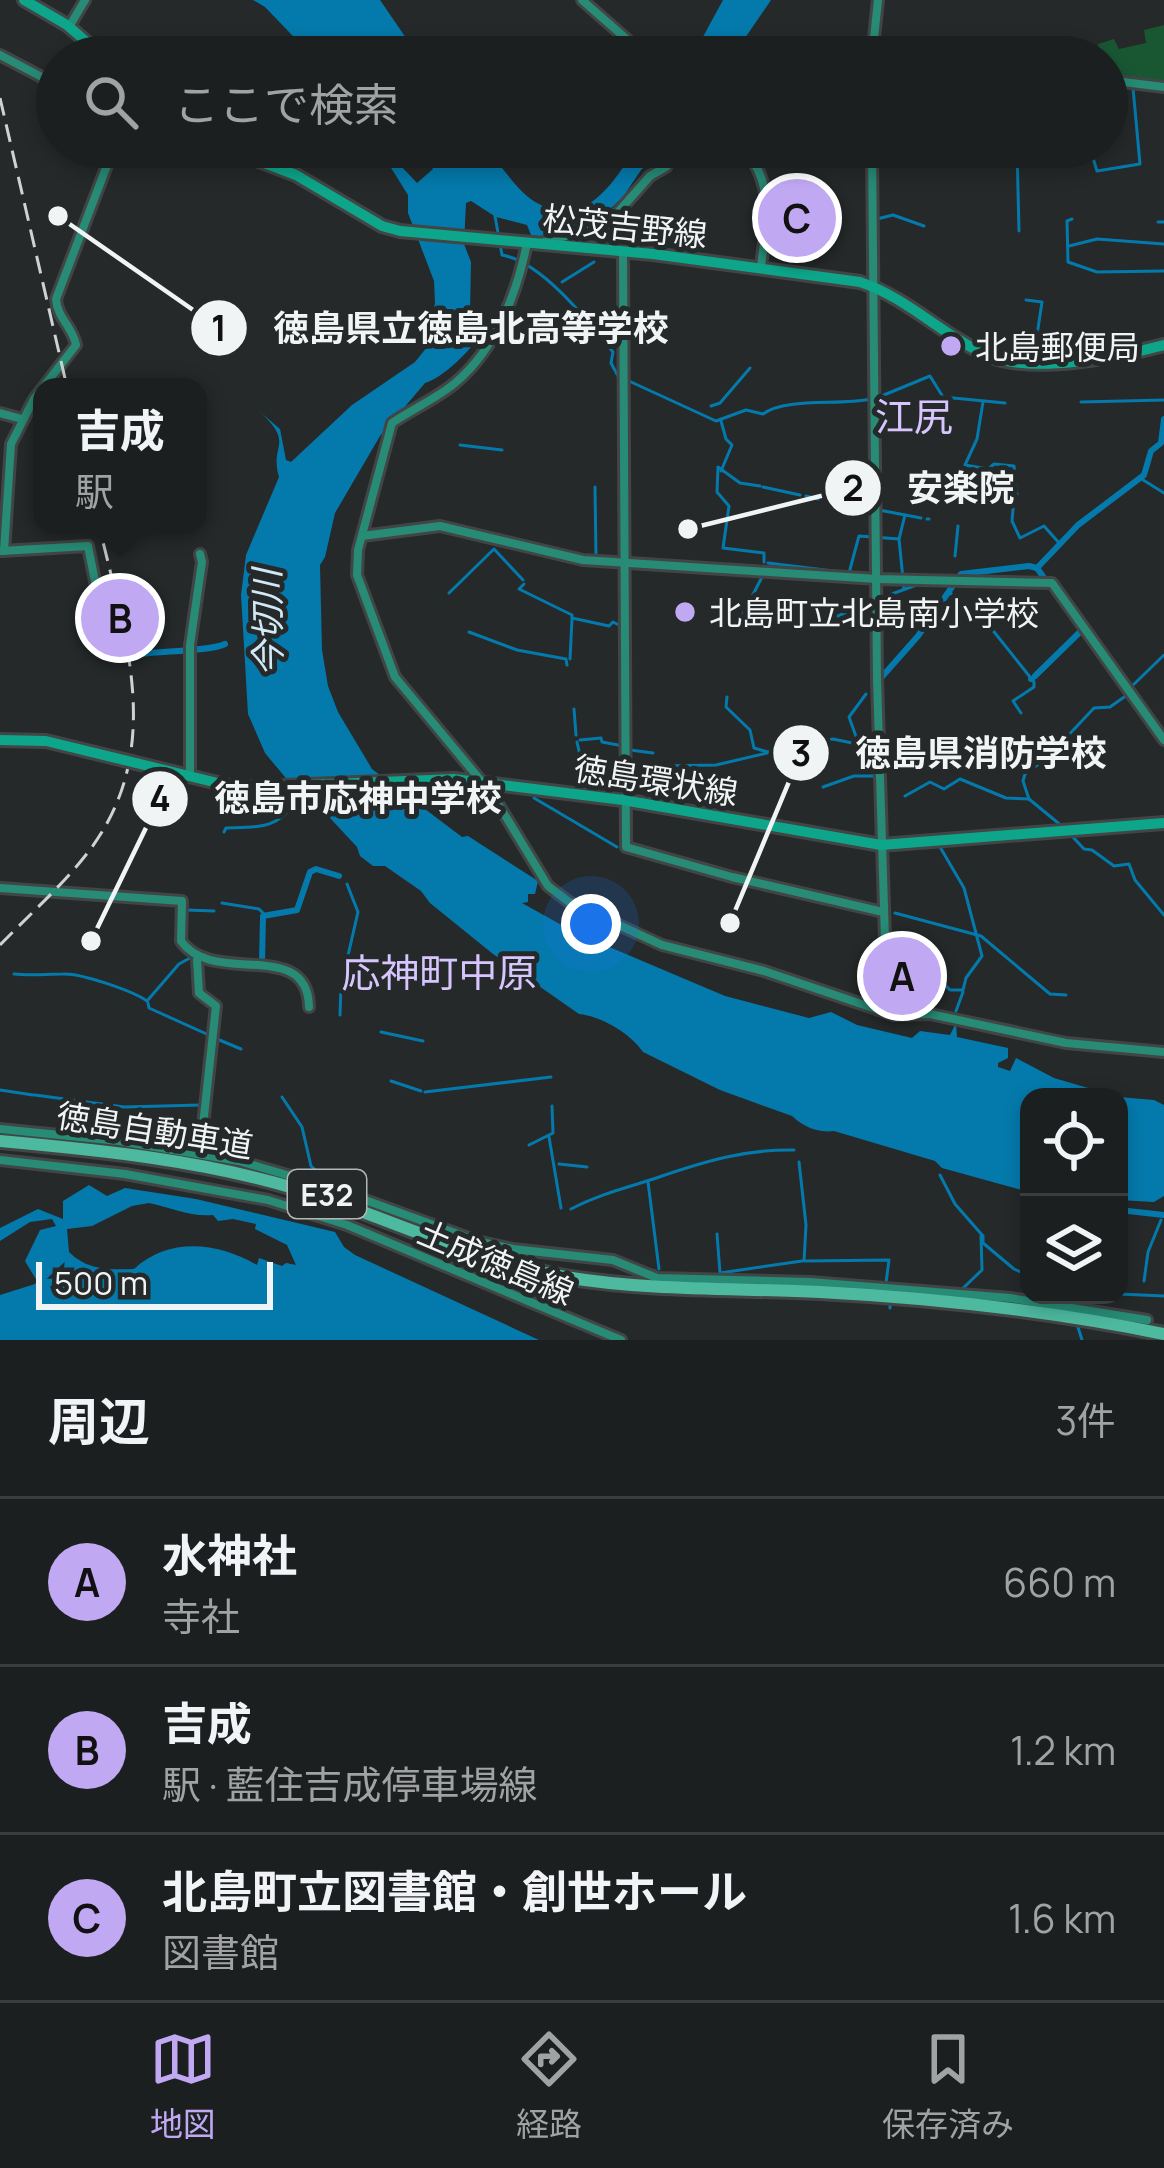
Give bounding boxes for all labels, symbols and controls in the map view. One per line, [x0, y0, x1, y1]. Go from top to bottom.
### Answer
search box [36, 36, 1128, 168]
icon: search [78, 69, 144, 135]
text: ここで検索 [174, 73, 399, 135]
pin: C [758, 173, 836, 263]
street label: 松茂吉野線 [541, 195, 709, 257]
callout: 徳島県立徳島北高等学校 [189, 292, 693, 364]
text: 1 [211, 303, 227, 352]
text: 徳島県立徳島北高等学校 [273, 303, 669, 352]
place label: 北島郵便局 [975, 324, 1140, 369]
marker: 北島郵便局 [938, 333, 964, 359]
popup [33, 378, 207, 534]
district label: 江尻 [875, 389, 953, 443]
text: 吉成 [75, 399, 165, 461]
callout: 安楽院 [823, 452, 1039, 524]
text: 2 [842, 463, 864, 512]
text: 安楽院 [907, 463, 1015, 512]
text: 駅 [75, 464, 114, 518]
water label: 今切川 [241, 565, 292, 677]
pin: B [81, 573, 159, 663]
place label: 北島町立北島南小学校 [709, 590, 1039, 635]
marker: 北島町立北島南小学校 [672, 599, 698, 625]
callout: 徳島県消防学校 [771, 717, 1131, 789]
text: 3 [791, 728, 811, 777]
text: 徳島県消防学校 [855, 728, 1107, 777]
street label: 徳島環状線 [571, 745, 741, 815]
callout: 徳島市応神中学校 [130, 763, 526, 835]
text: 4 [149, 773, 171, 822]
text: 徳島市応神中学校 [214, 773, 502, 822]
your location [561, 894, 621, 954]
pin: A [863, 931, 941, 1021]
district label: 応神町中原 [341, 945, 537, 999]
map controls [1020, 1088, 1128, 1304]
button: locate [1020, 1088, 1128, 1196]
street label: 徳島自動車道 [54, 1092, 256, 1168]
road number: E32 [288, 1170, 366, 1218]
button: layers [1020, 1196, 1128, 1304]
street label: 土成徳島線 [411, 1209, 581, 1315]
scale bar [36, 1256, 273, 1309]
text: 500 m [54, 1260, 148, 1305]
text: 周辺 [48, 1386, 150, 1455]
text: 3件 [1055, 1393, 1116, 1447]
text: 水神社 [162, 1524, 297, 1586]
text: A [74, 1555, 100, 1609]
text: 660 m [1003, 1555, 1116, 1609]
text: 寺社 [162, 1589, 240, 1643]
text: 吉成 [162, 1692, 252, 1754]
text: B [75, 1723, 99, 1777]
text: 1.2 km [1010, 1723, 1116, 1777]
text: 駅 · 藍住吉成停車場線 [162, 1757, 537, 1811]
text: 北島町立図書館・創世ホール [162, 1860, 747, 1922]
text: C [73, 1891, 101, 1945]
text: 1.6 km [1008, 1891, 1116, 1945]
text: 図書館 [162, 1925, 279, 1979]
tab: 地図 [150, 2026, 216, 2146]
tab: 経路 [516, 2026, 582, 2146]
tab: 保存済み [882, 2026, 1014, 2146]

